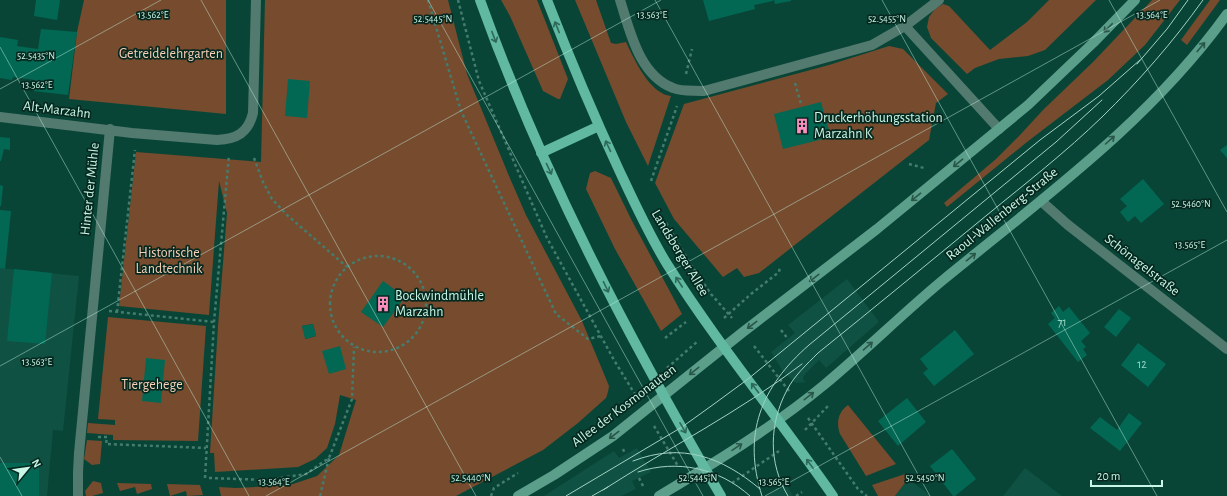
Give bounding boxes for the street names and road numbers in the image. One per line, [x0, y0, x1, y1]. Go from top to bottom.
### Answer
street label: Alt-Marzahn [22, 99, 92, 121]
street label: Hinter der Mühle [78, 142, 102, 236]
street label: Raoul-Wallenberg-Straße [944, 165, 1060, 263]
street label: Landsberger Allee [649, 207, 711, 299]
street label: Schönagelstraße [1102, 232, 1182, 298]
street label: Allee der Kosmonauten [569, 362, 679, 450]

